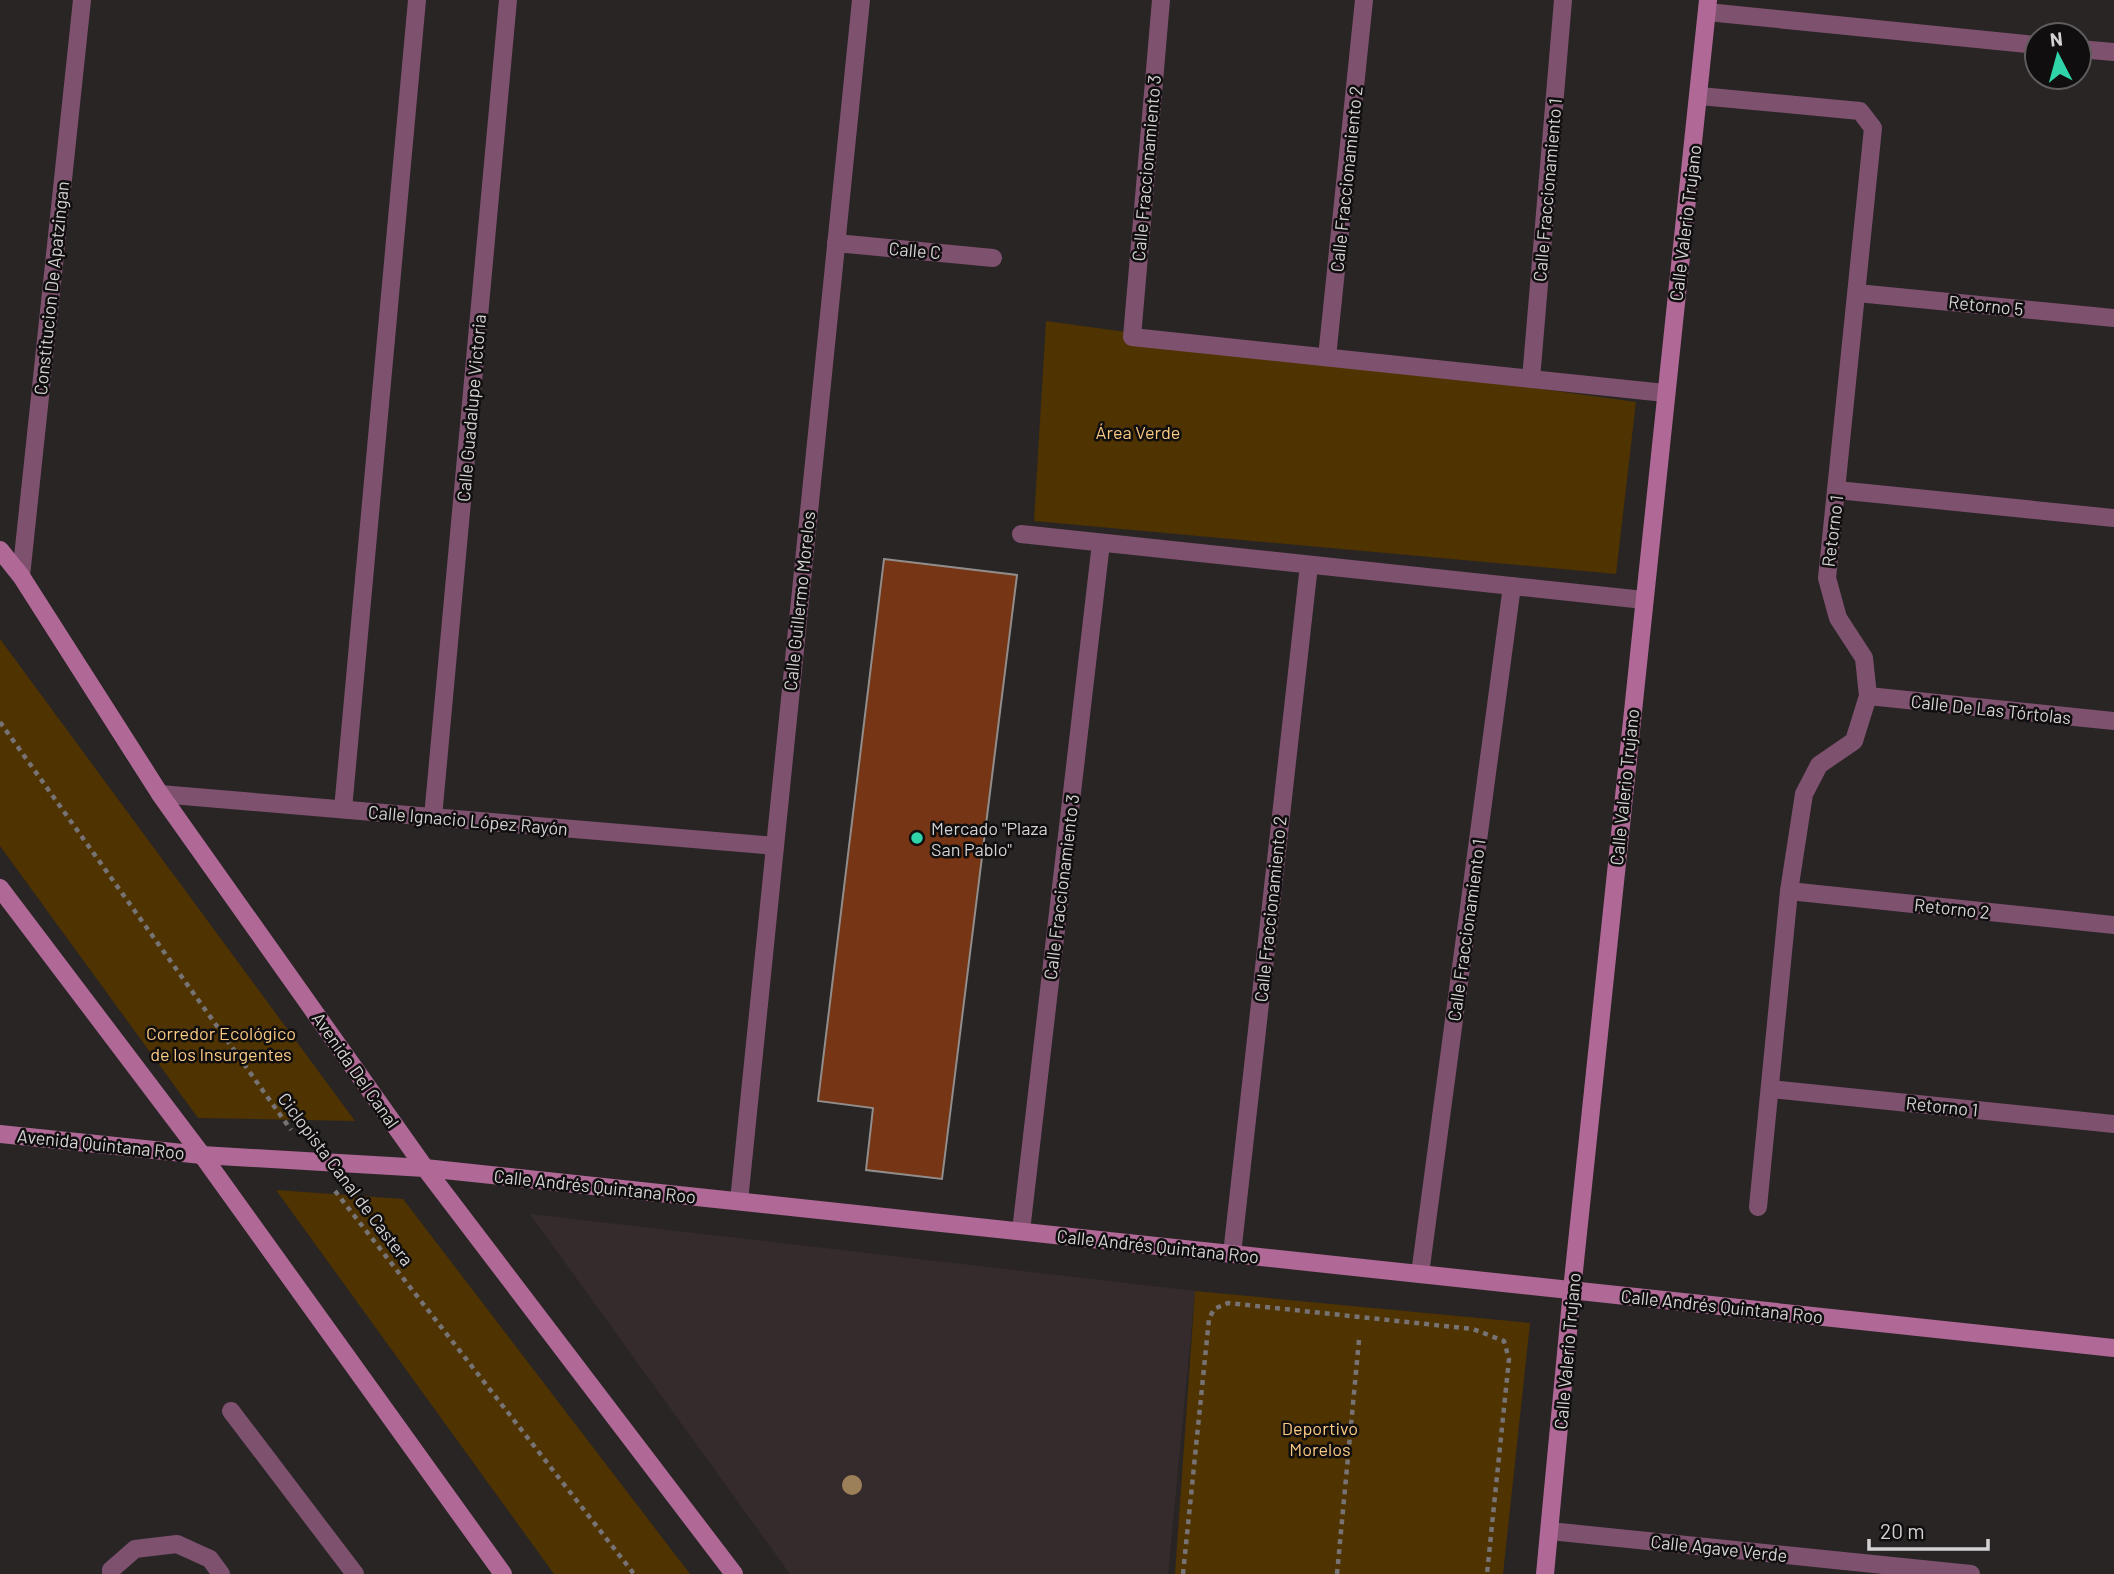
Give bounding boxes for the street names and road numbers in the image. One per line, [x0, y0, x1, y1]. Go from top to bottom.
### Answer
street label: Calle Fraccionamiento 3 [1127, 74, 1165, 262]
street label: Calle Fraccionamiento 2 [1325, 85, 1367, 273]
street label: Calle Fraccionamiento 1 [1528, 97, 1566, 283]
street label: Calle Valerio Trujano [1665, 144, 1705, 302]
street label: Constitucion De Apatzingan [29, 180, 73, 396]
street label: Calle C [888, 237, 942, 263]
street label: Retorno 5 [1947, 290, 2025, 320]
street label: Calle Guadalupe Victoria [452, 313, 490, 503]
street label: Retorno 1 [1817, 494, 1847, 568]
street label: Calle Guillermo Morelos [779, 510, 819, 692]
street label: Calle De Las Tórtolas [1910, 690, 2072, 728]
street label: Calle Valerio Trujano [1605, 708, 1643, 866]
street label: Calle Fraccionamiento 3 [1039, 793, 1083, 981]
street label: Calle Ignacio López Rayón [367, 800, 569, 840]
street label: Calle Fraccionamiento 2 [1249, 815, 1291, 1003]
street label: Calle Fraccionamiento 1 [1442, 837, 1490, 1023]
street label: Retorno 2 [1913, 893, 1991, 923]
street label: Avenida Del Canal [308, 1008, 404, 1132]
street label: Ciclopista Canal de Castera [274, 1088, 418, 1270]
street label: Retorno 1 [1905, 1091, 1979, 1121]
street label: Avenida Quintana Roo [16, 1124, 186, 1164]
street label: Calle Andrés Quintana Roo [493, 1164, 697, 1208]
street label: Calle Andrés Quintana Roo [1056, 1224, 1260, 1268]
street label: Calle Valerio Trujano [1549, 1272, 1585, 1430]
street label: Calle Andrés Quintana Roo [1620, 1284, 1824, 1328]
street label: Calle Agave Verde [1650, 1530, 1788, 1566]

